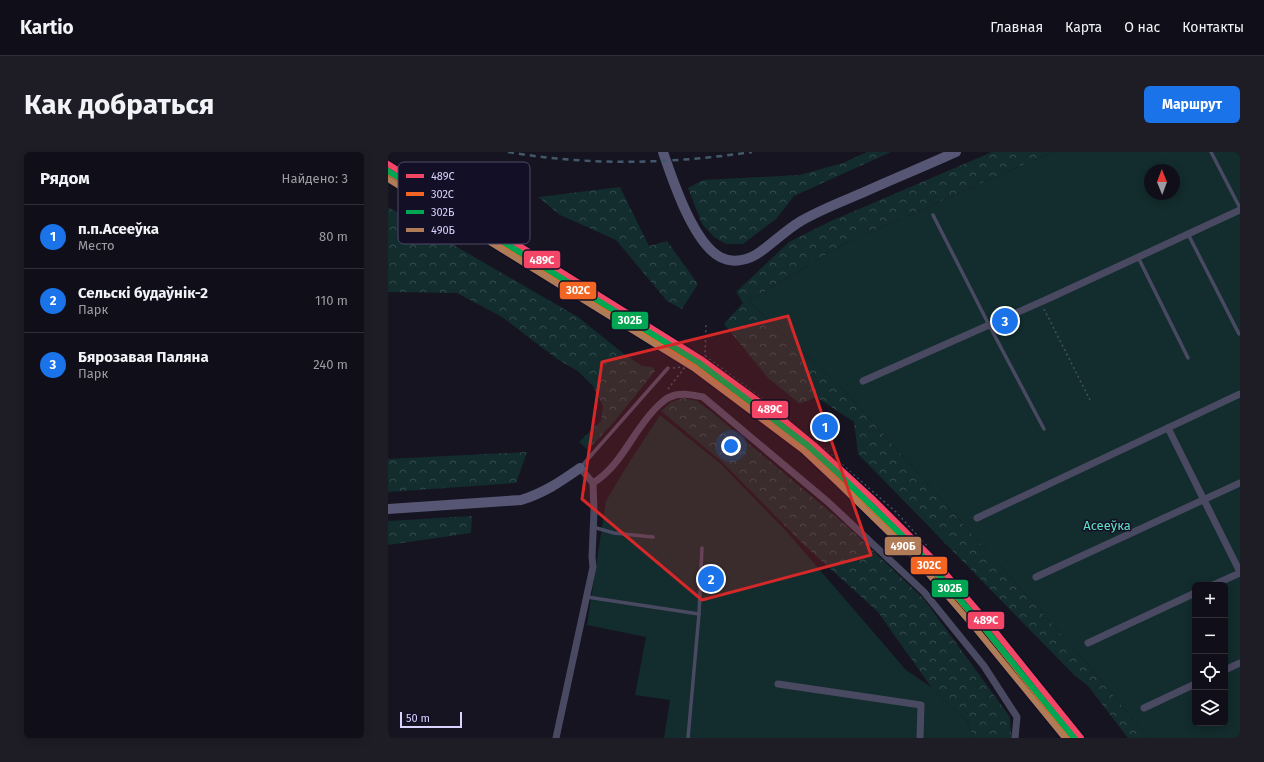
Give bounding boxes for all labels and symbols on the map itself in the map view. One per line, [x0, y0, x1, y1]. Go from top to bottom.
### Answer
legend [398, 162, 530, 244]
north arrow [1144, 164, 1180, 200]
text: 489С [431, 170, 455, 183]
text: 302С [431, 188, 454, 201]
text: 302Б [431, 206, 455, 219]
text: 490Б [431, 224, 456, 237]
line badge: 489С [523, 250, 561, 269]
text: 489С [530, 254, 555, 267]
line badge: 302С [559, 281, 597, 300]
text: 302С [565, 284, 591, 297]
pin: 3 [992, 306, 1018, 336]
line badge: 302Б [611, 311, 649, 330]
text: 302Б [617, 314, 643, 327]
line badge: 489С [751, 400, 789, 419]
text: 489С [758, 403, 783, 416]
pin: 1 [812, 412, 838, 442]
your location [721, 436, 741, 456]
park label: Асееўка [1083, 518, 1131, 533]
line badge: 490Б [884, 536, 922, 556]
text: 490Б [890, 540, 916, 553]
line badge: 302С [910, 556, 948, 575]
text: 302С [916, 559, 942, 572]
pin: 2 [698, 564, 724, 594]
line badge: 302Б [931, 579, 969, 598]
text: 302Б [937, 582, 963, 595]
line badge: 489С [967, 611, 1005, 630]
text: 489С [974, 614, 999, 627]
scale bar [400, 710, 462, 729]

